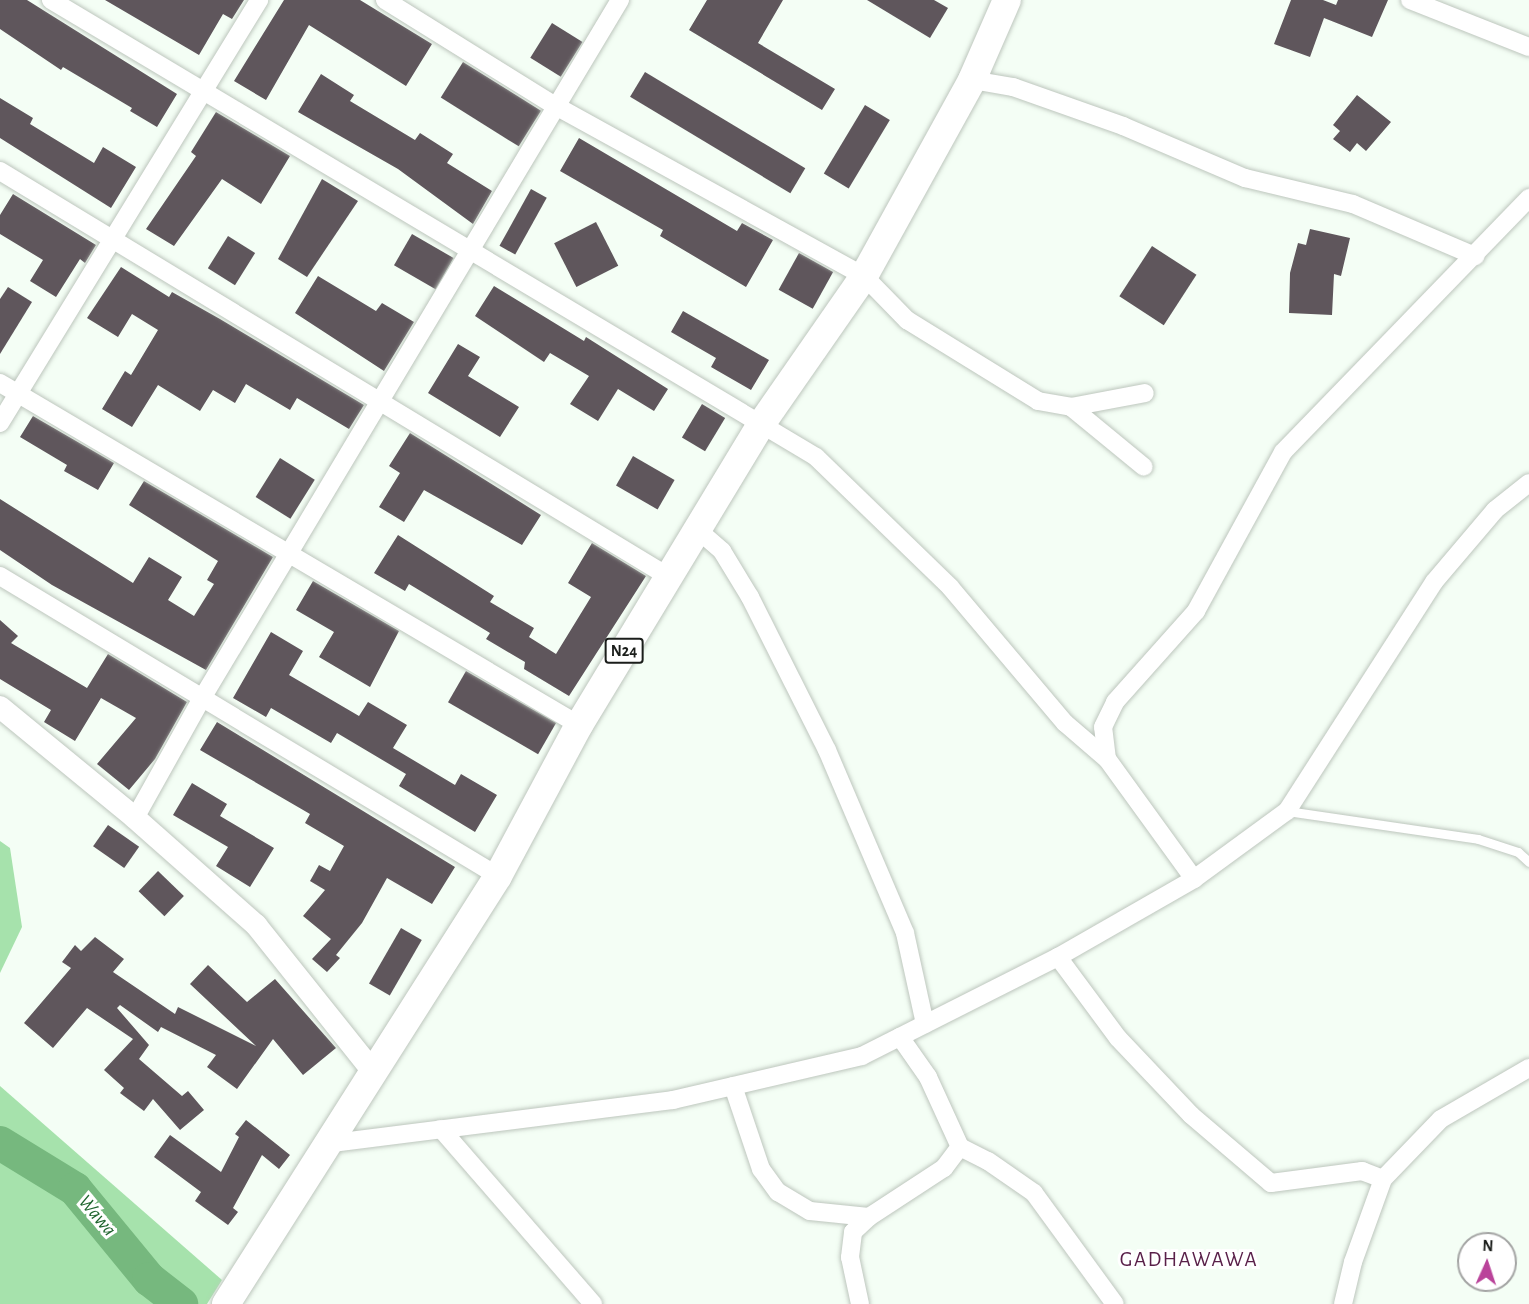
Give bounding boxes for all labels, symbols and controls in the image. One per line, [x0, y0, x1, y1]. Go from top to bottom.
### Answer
road number: N24 [604, 638, 644, 664]
water label: Wawa [73, 1190, 121, 1242]
north arrow [1457, 1232, 1517, 1292]
text: N [1482, 1238, 1494, 1254]
district label: GADHAWAWA [1120, 1247, 1258, 1273]

